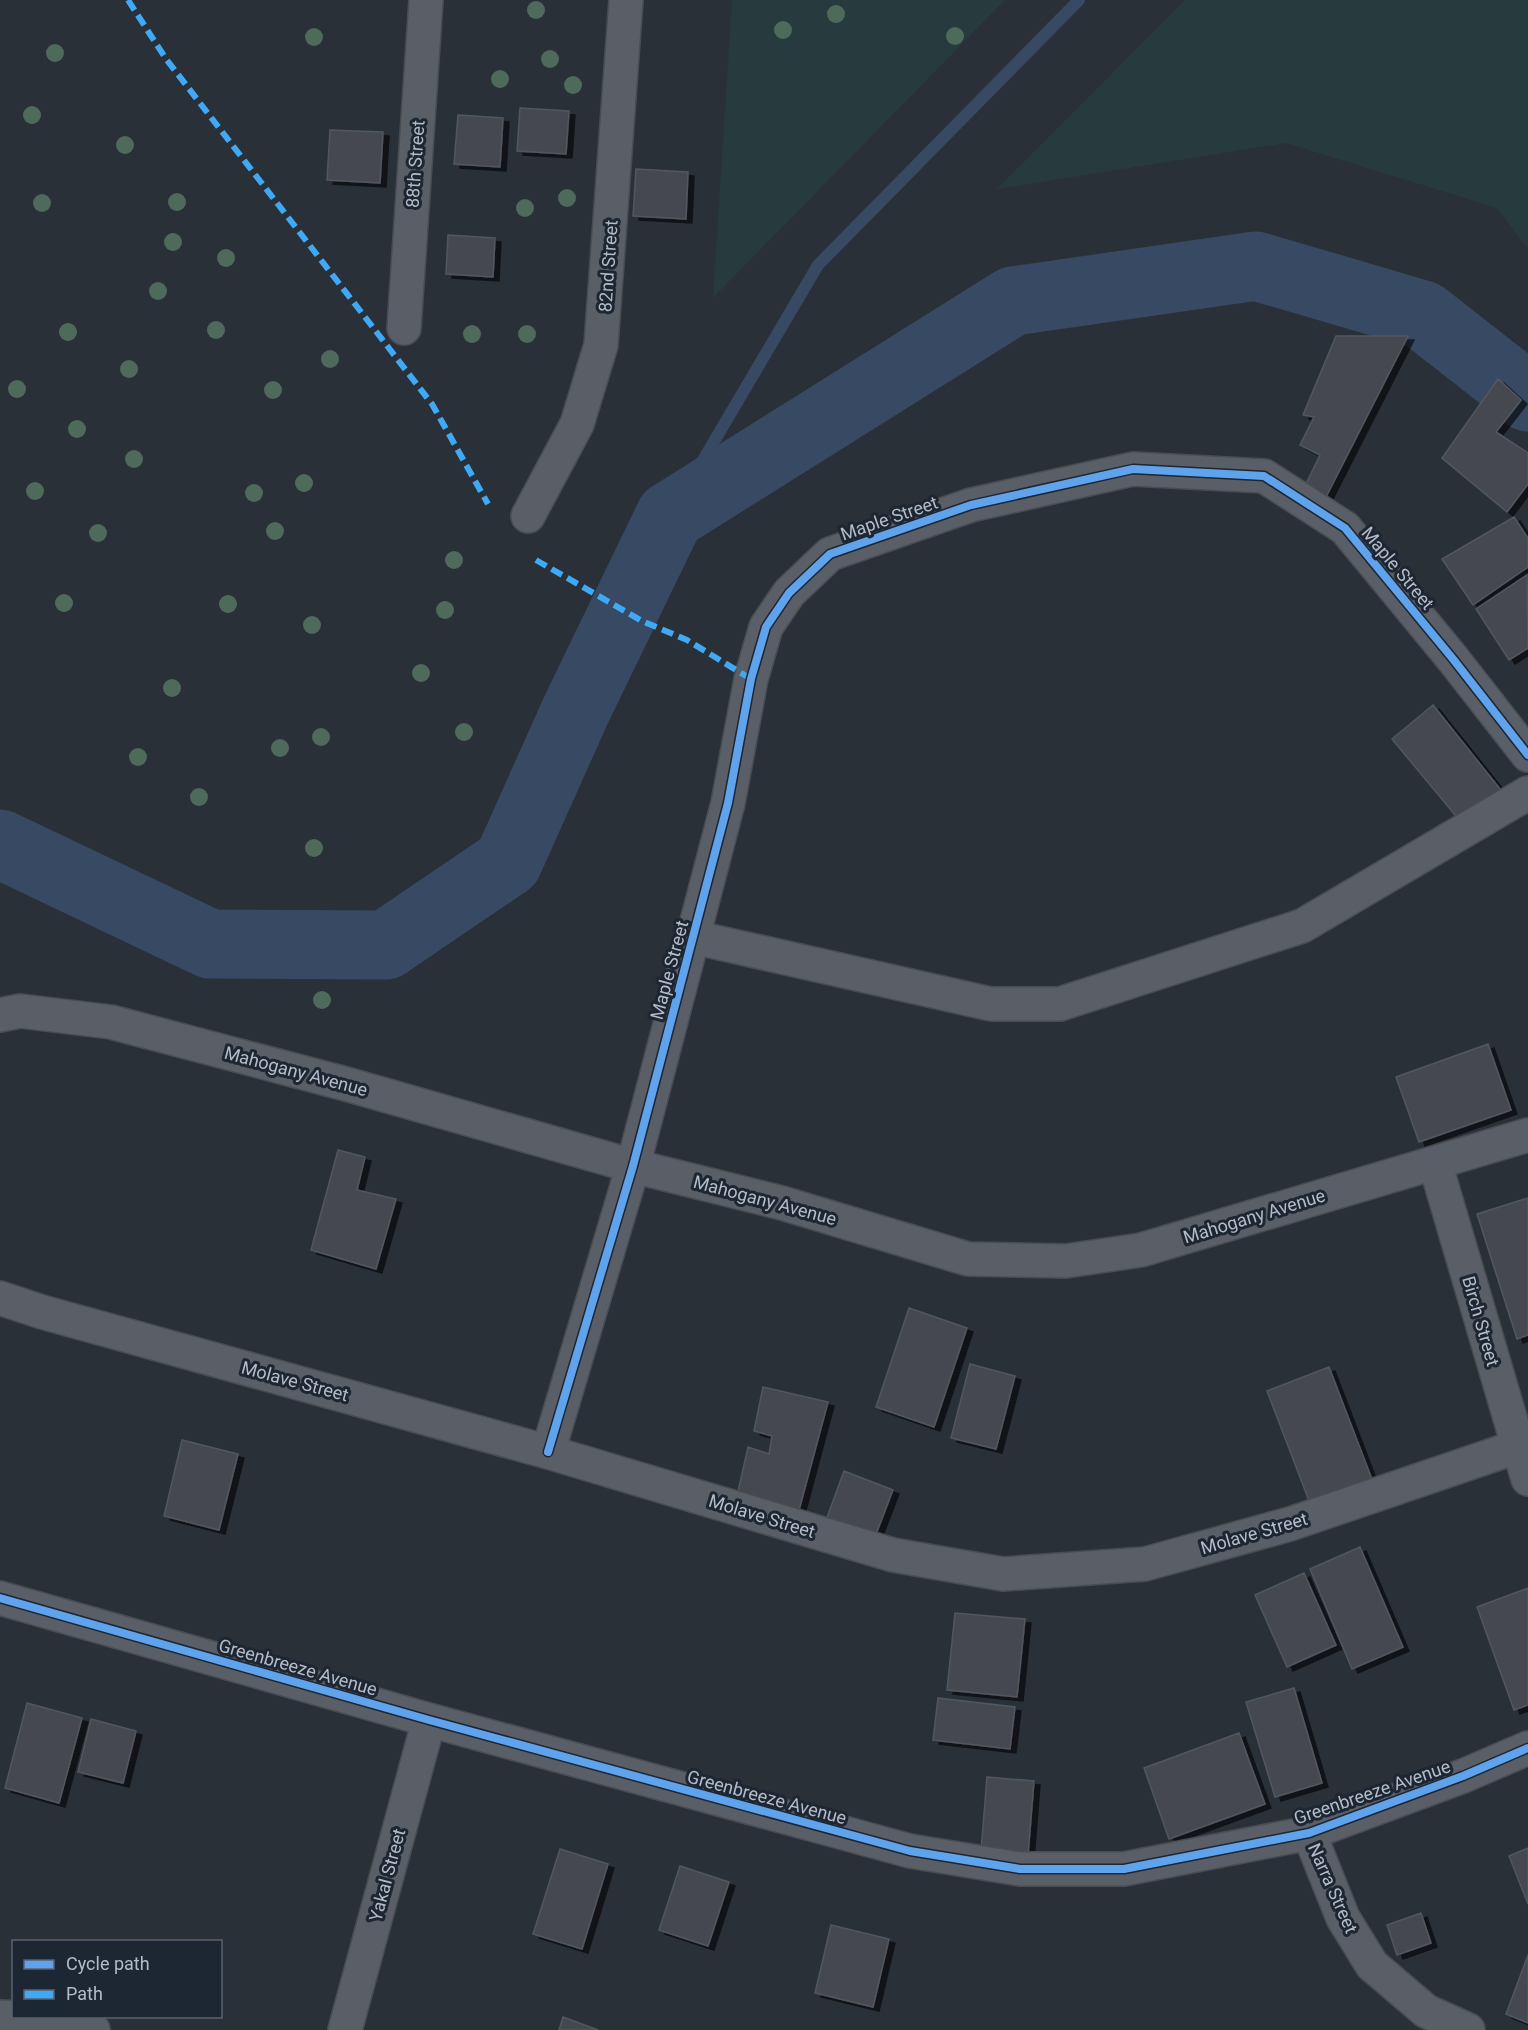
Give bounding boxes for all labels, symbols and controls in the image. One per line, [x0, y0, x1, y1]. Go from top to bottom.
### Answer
street label: 88th Street [401, 119, 429, 209]
street label: 82nd Street [594, 219, 622, 313]
street label: Maple Street [838, 492, 940, 544]
street label: Maple Street [1357, 522, 1439, 614]
street label: Maple Street [646, 918, 692, 1022]
street label: Mahogany Avenue [222, 1042, 370, 1100]
street label: Mahogany Avenue [691, 1171, 839, 1229]
street label: Mahogany Avenue [1180, 1184, 1328, 1248]
street label: Birch Street [1458, 1273, 1504, 1369]
street label: Molave Street [239, 1357, 351, 1405]
street label: Molave Street [706, 1490, 818, 1542]
street label: Molave Street [1198, 1508, 1310, 1558]
street label: Greenbreeze Avenue [216, 1634, 380, 1700]
street label: Greenbreeze Avenue [1291, 1755, 1453, 1829]
street label: Greenbreeze Avenue [685, 1766, 849, 1828]
street label: Yakal Street [365, 1826, 409, 1924]
street label: Narra Street [1304, 1840, 1362, 1936]
legend [12, 1940, 222, 2018]
text: Cycle path [66, 1953, 150, 1974]
text: Path [66, 1983, 103, 2004]

